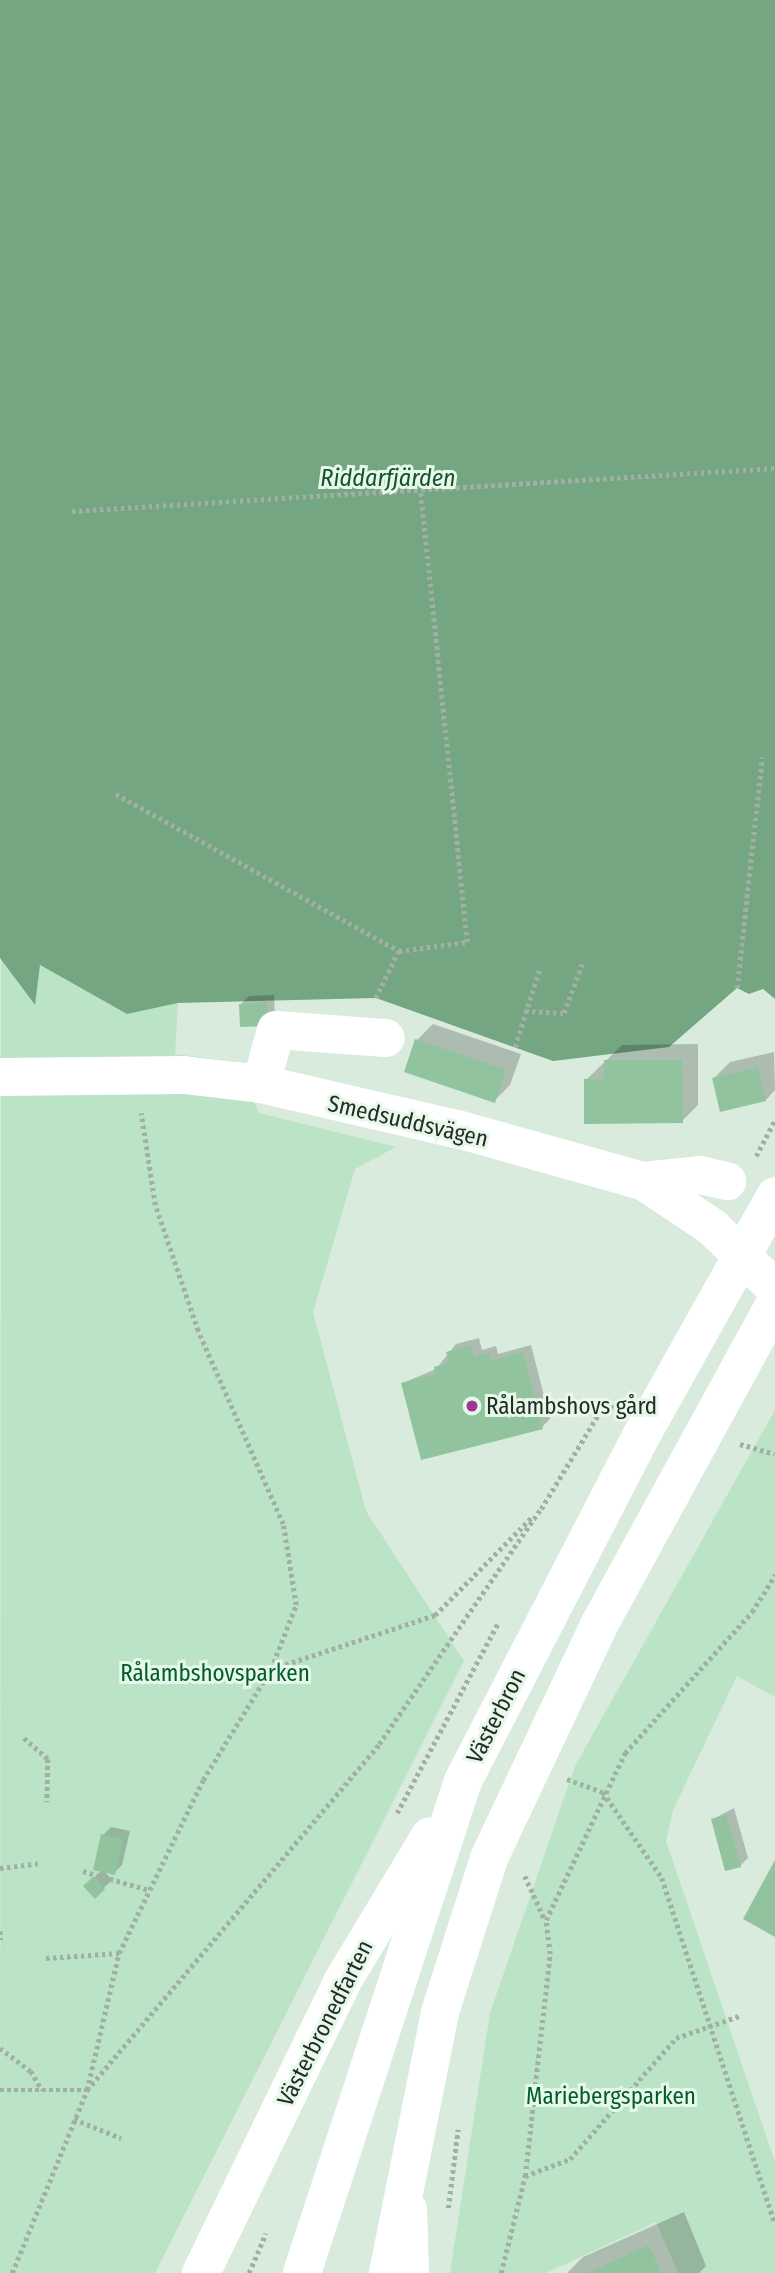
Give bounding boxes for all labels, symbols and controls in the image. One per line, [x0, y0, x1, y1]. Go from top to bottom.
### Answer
water label: Riddarfjärden [320, 465, 456, 493]
street label: Smedsuddsvägen [325, 1089, 491, 1153]
place label: Rålambshovs gård [486, 1392, 657, 1420]
marker: Rålambshovs gård [464, 1398, 480, 1414]
park label: Rålambshovsparken [120, 1659, 310, 1687]
street label: Västerbron [461, 1664, 531, 1768]
street label: Västerbronedfarten [271, 1936, 379, 2110]
park label: Mariebergsparken [526, 2082, 696, 2110]

